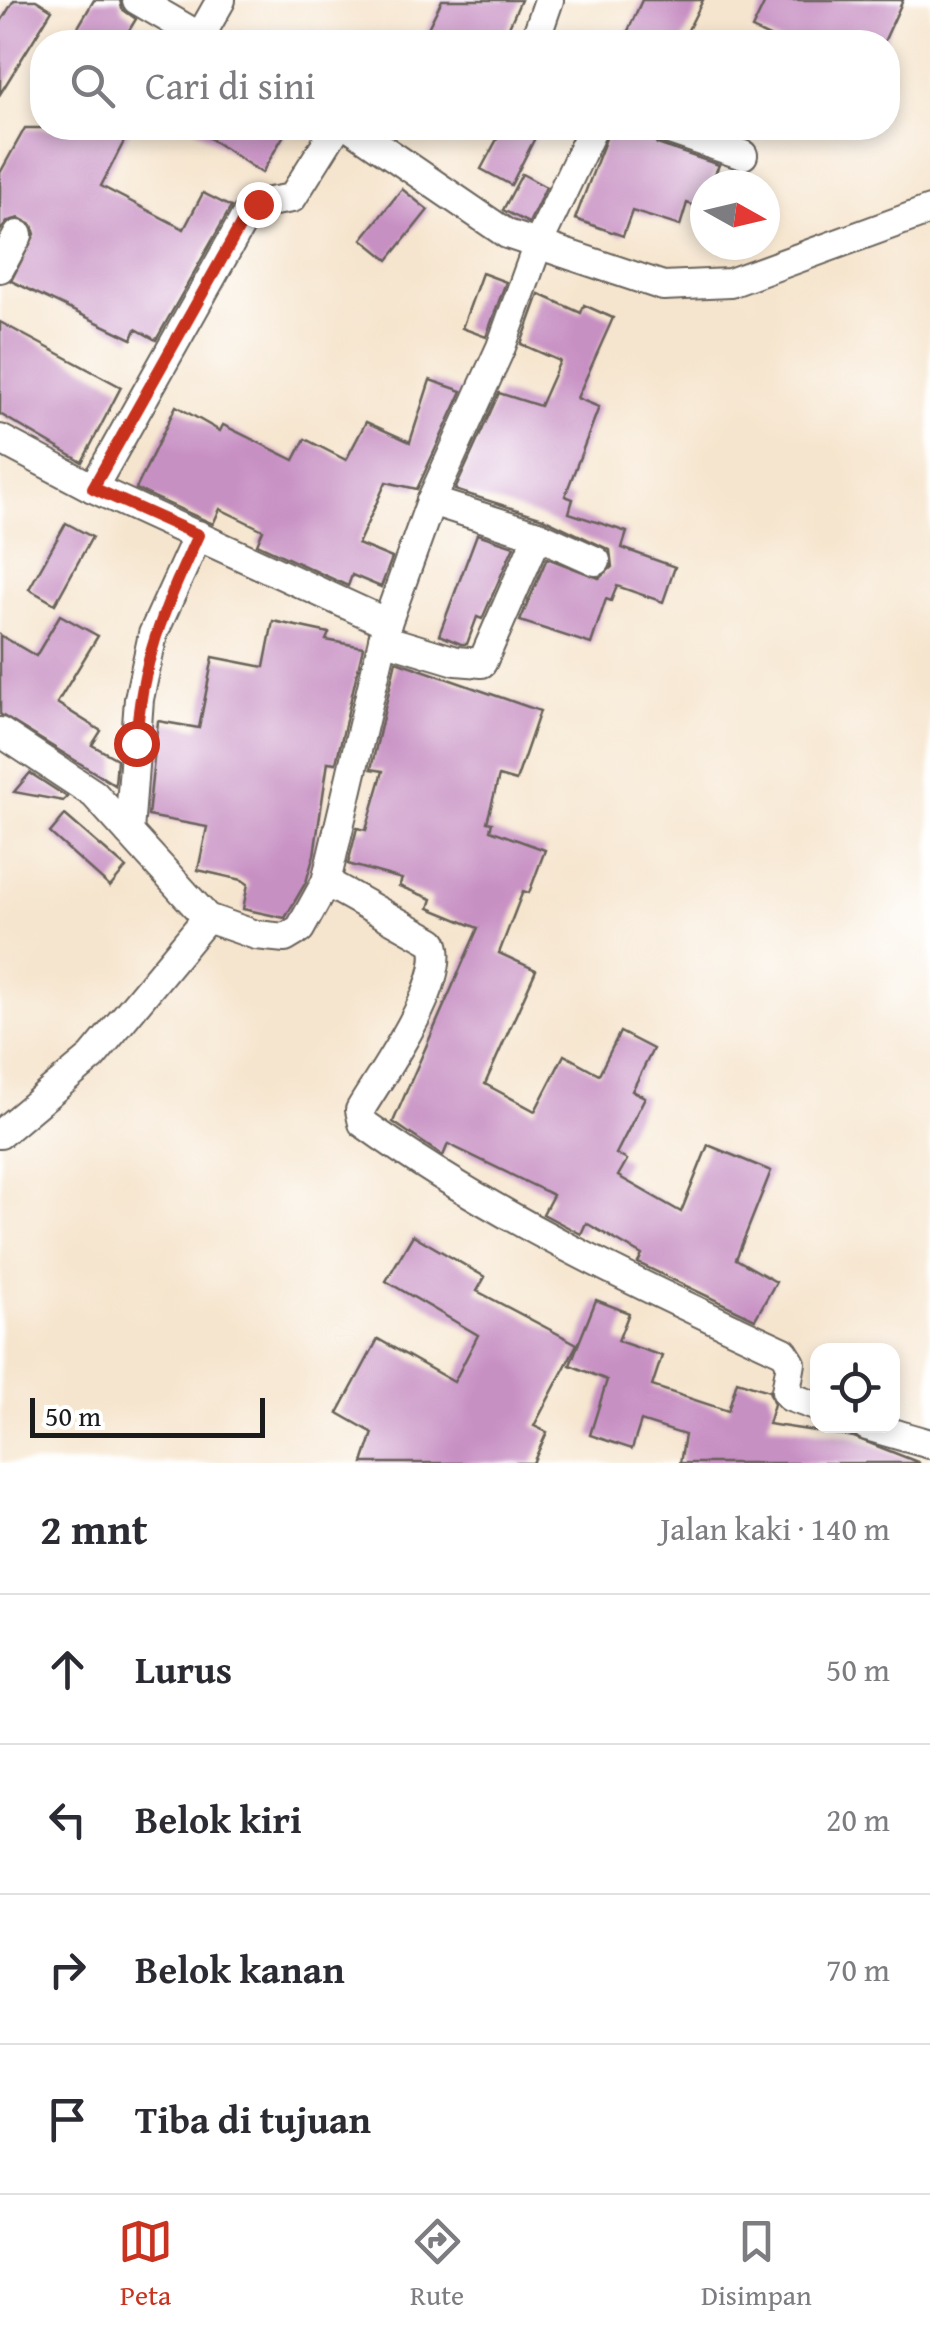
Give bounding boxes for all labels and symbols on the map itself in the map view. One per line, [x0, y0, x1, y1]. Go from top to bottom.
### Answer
north arrow [690, 170, 780, 260]
route end [236, 182, 282, 228]
route start [114, 721, 160, 767]
scale bar [30, 1393, 265, 1438]

